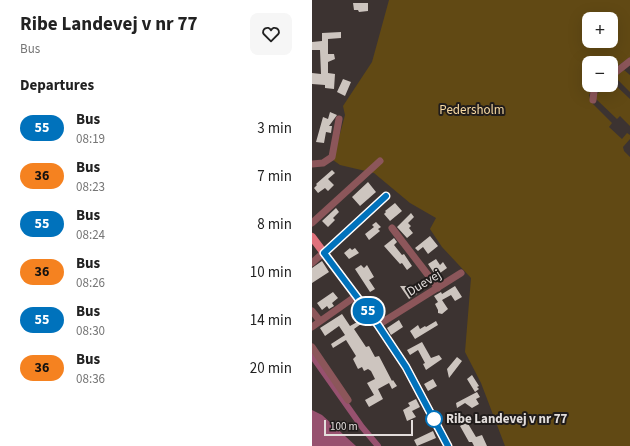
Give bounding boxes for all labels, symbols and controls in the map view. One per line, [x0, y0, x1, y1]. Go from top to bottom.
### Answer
text: Ribe Landevej v nr 77 [20, 11, 198, 38]
map controls [582, 12, 618, 92]
button: + [582, 12, 618, 48]
button: heart [250, 13, 292, 55]
text: Bus [20, 40, 40, 58]
button: − [582, 56, 618, 92]
text: Departures [20, 75, 94, 96]
park label: Pedersholm [439, 101, 505, 119]
text: Bus [76, 109, 100, 130]
text: 55 [35, 118, 49, 138]
text: 3 min [257, 118, 292, 139]
text: 08:19 [76, 130, 105, 148]
text: Bus [76, 157, 100, 178]
text: 36 [35, 166, 49, 186]
text: 7 min [257, 166, 292, 187]
text: 08:23 [76, 178, 105, 196]
text: Bus [76, 205, 100, 226]
text: 55 [35, 214, 49, 234]
text: 8 min [257, 214, 292, 235]
text: 08:24 [76, 226, 105, 244]
text: Bus [76, 253, 100, 274]
text: 36 [35, 262, 49, 282]
text: 10 min [250, 262, 292, 283]
street label: Duevej [403, 265, 445, 301]
text: 08:26 [76, 274, 105, 292]
line badge: 55 [350, 298, 386, 324]
text: Bus [76, 301, 100, 322]
text: 55 [361, 301, 375, 321]
text: 55 [35, 310, 49, 330]
text: 14 min [250, 310, 292, 331]
text: 08:30 [76, 322, 105, 340]
text: Bus [76, 349, 100, 370]
text: 36 [35, 358, 49, 378]
text: 20 min [250, 358, 292, 379]
text: 08:36 [76, 370, 105, 388]
marker: Ribe Landevej v nr 77 [425, 410, 443, 428]
place label: Ribe Landevej v nr 77 [446, 410, 568, 428]
scale bar [324, 418, 413, 437]
text: 100 m [330, 419, 358, 434]

